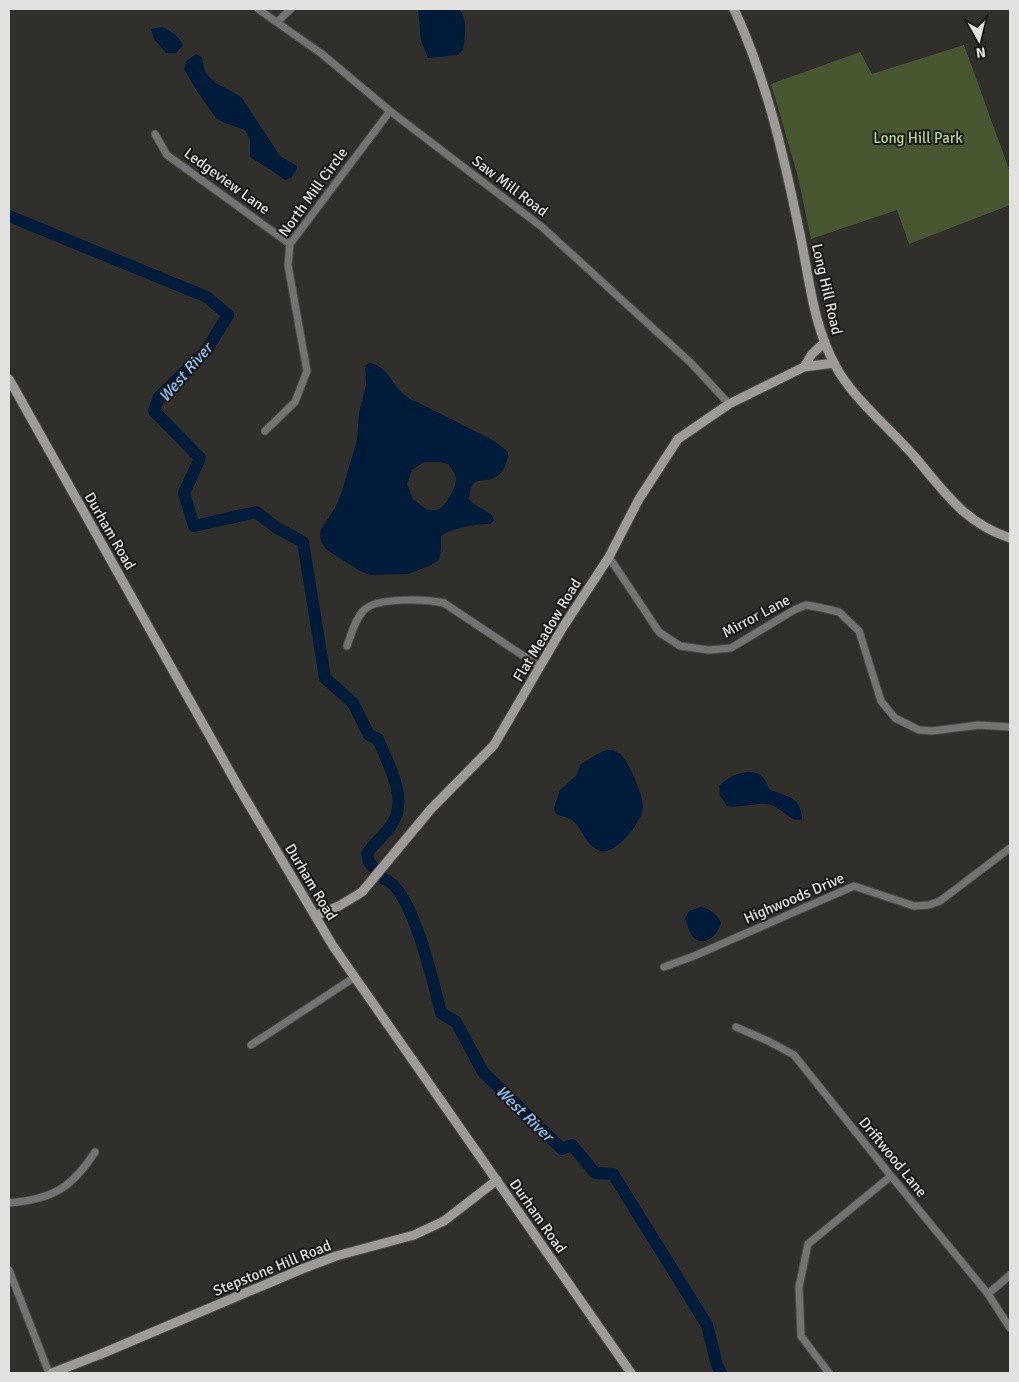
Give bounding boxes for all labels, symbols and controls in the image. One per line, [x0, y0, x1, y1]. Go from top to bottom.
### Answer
north arrow [954, 15, 1004, 65]
text: N [975, 43, 987, 61]
park label: Long Hill Park [873, 129, 963, 147]
street label: Ledgeview Lane [181, 144, 273, 218]
street label: North Mill Circle [275, 144, 351, 240]
street label: Saw Mill Road [469, 152, 551, 220]
street label: Long Hill Road [808, 242, 846, 336]
water label: West River [155, 337, 218, 406]
street label: Durham Road [81, 489, 139, 573]
street label: Flat Meadow Road [509, 575, 585, 685]
street label: Mirror Lane [719, 591, 793, 641]
street label: Durham Road [281, 840, 341, 924]
street label: Highwoods Drive [741, 869, 847, 927]
water label: West River [492, 1082, 559, 1147]
street label: Driftwood Lane [855, 1113, 931, 1201]
street label: Durham Road [506, 1175, 570, 1257]
street label: Stepstone Hill Road [210, 1236, 334, 1300]

